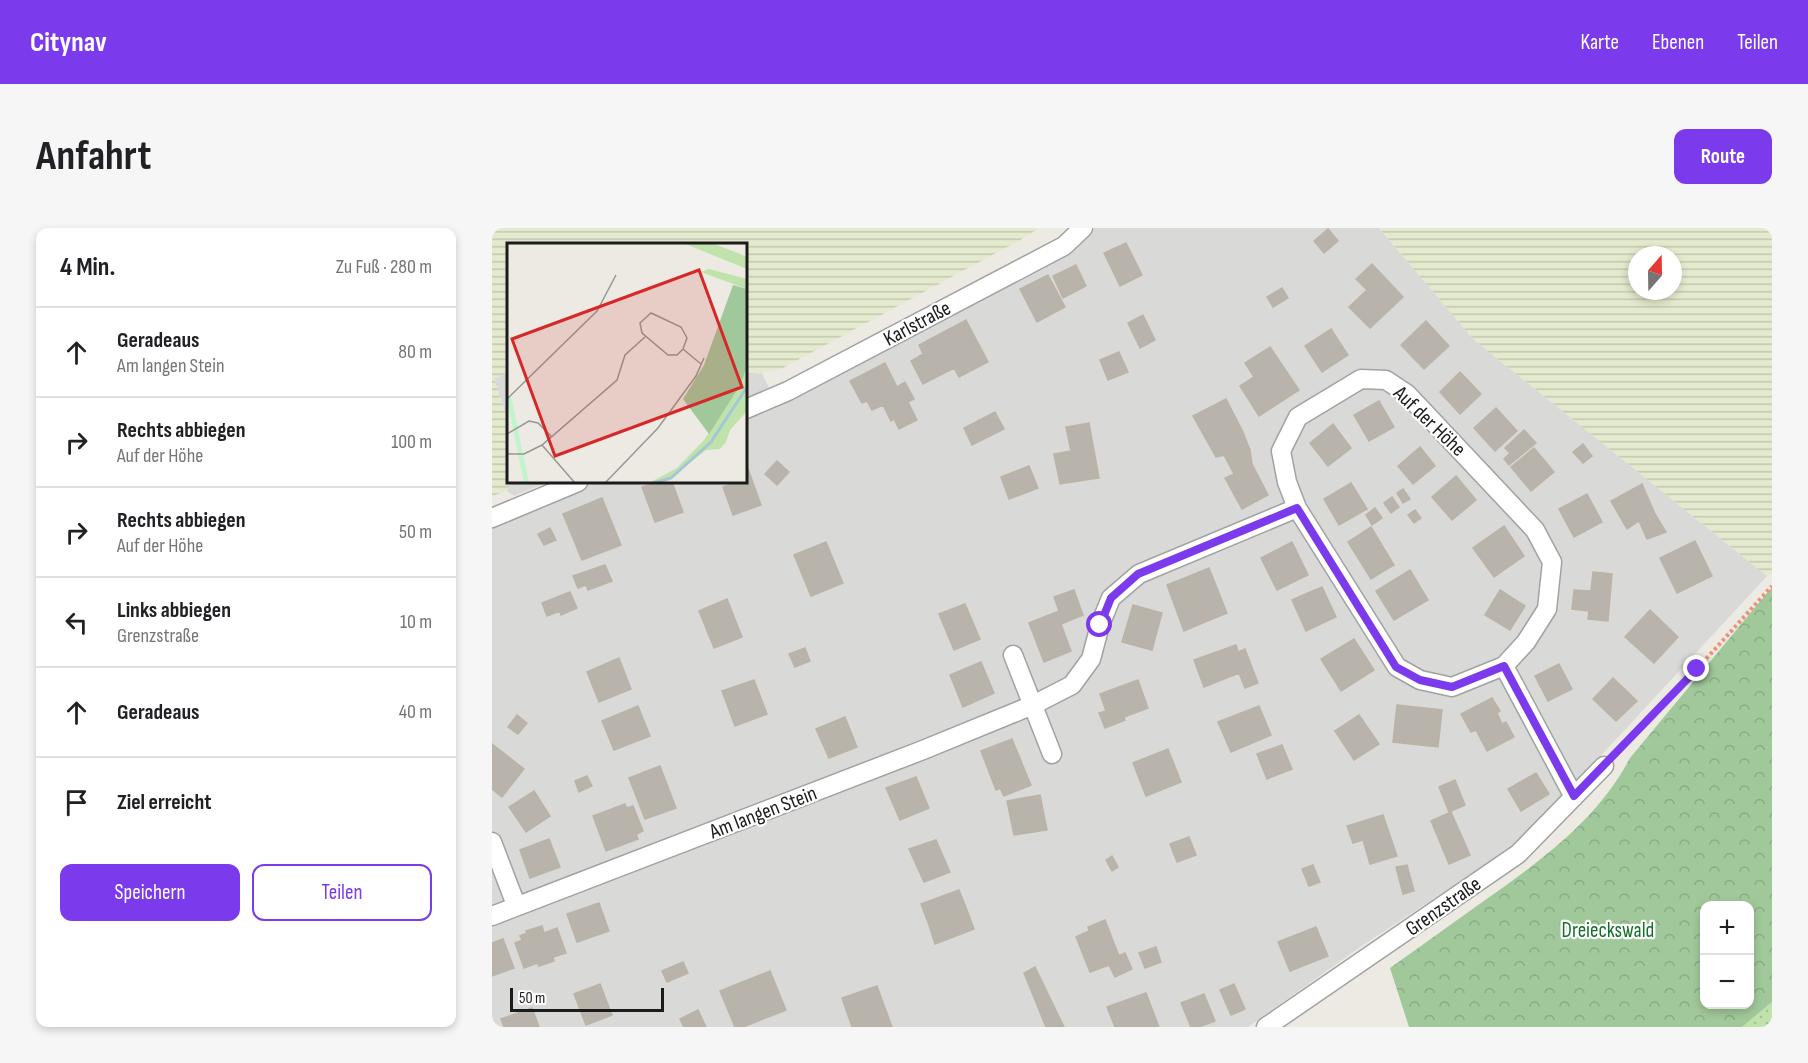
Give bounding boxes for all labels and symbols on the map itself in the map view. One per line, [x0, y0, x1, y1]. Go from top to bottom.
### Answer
inset map [507, 243, 747, 483]
north arrow [1628, 246, 1682, 300]
street label: Karlstraße [879, 295, 955, 351]
street label: Auf der Höhe [1388, 380, 1471, 462]
route start [1086, 611, 1112, 637]
route end [1683, 655, 1709, 681]
street label: Am langen Stein [705, 781, 820, 845]
street label: Grenzstraße [1401, 871, 1486, 941]
park label: Dreieckswald [1562, 918, 1654, 943]
scale bar [510, 985, 664, 1012]

